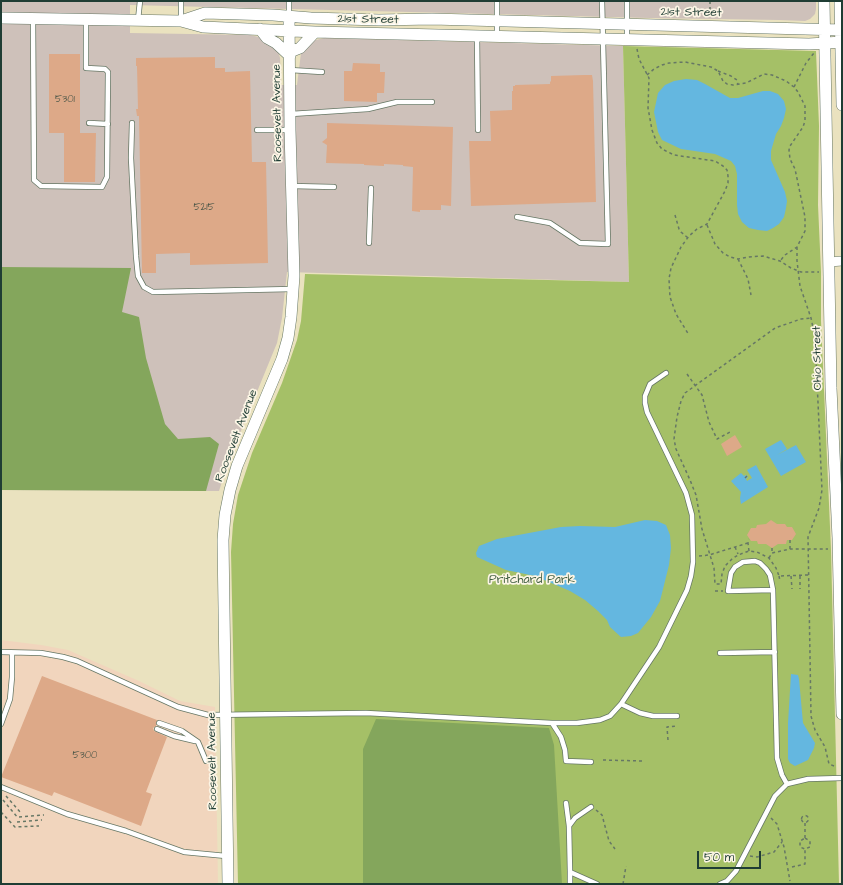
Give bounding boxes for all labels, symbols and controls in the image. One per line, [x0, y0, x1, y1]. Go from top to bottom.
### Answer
street label: 21st Street [660, 5, 722, 21]
street label: 21st Street [337, 12, 399, 28]
street label: Roosevelt Avenue [270, 64, 286, 162]
house number: 5301 [55, 94, 75, 106]
house number: 5215 [193, 202, 215, 214]
street label: Ohio Street [810, 326, 826, 390]
street label: Roosevelt Avenue [213, 388, 261, 484]
park label: Pritchard Park [489, 573, 575, 587]
street label: Roosevelt Avenue [205, 712, 221, 810]
house number: 5300 [73, 750, 97, 762]
scale bar [699, 843, 763, 869]
text: 50 m [704, 849, 734, 866]

